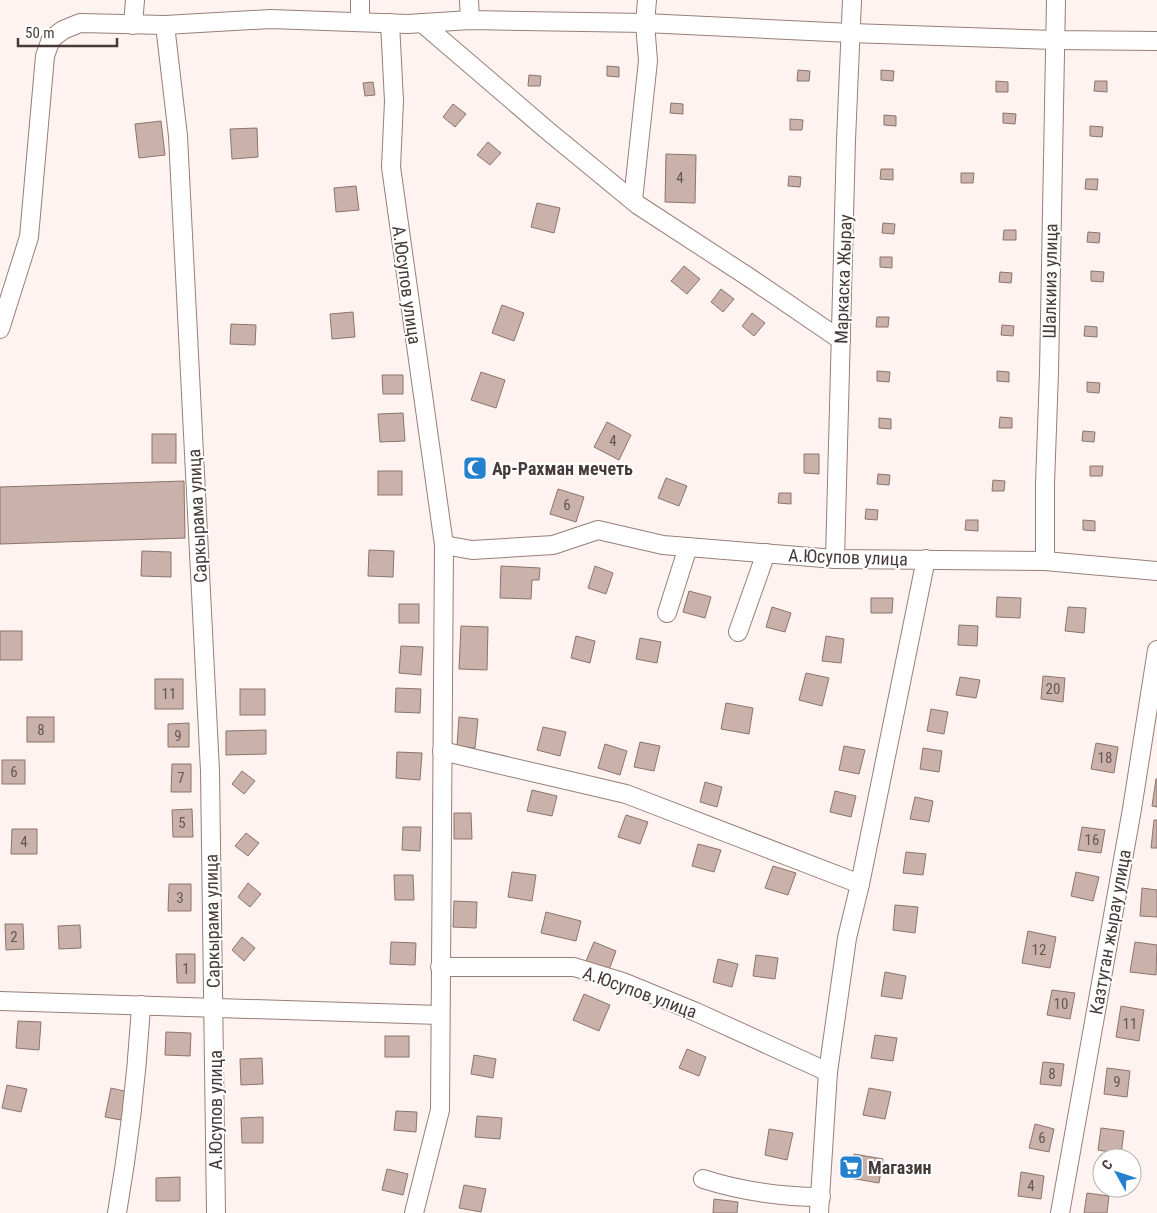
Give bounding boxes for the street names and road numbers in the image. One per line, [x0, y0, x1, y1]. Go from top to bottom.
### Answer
street label: Маркаска Жырау [830, 213, 856, 344]
street label: Шалкииз улица [1038, 223, 1062, 339]
street label: А.Юсупов улица [388, 224, 426, 346]
street label: Саркырама улица [183, 449, 211, 583]
street label: А.Юсупов улица [788, 544, 908, 570]
street label: Казтуган жырау улица [1085, 848, 1135, 1016]
street label: Саркырама улица [200, 854, 224, 988]
street label: А.Юсупов улица [580, 962, 700, 1022]
street label: А.Юсупов улица [205, 1050, 226, 1170]

